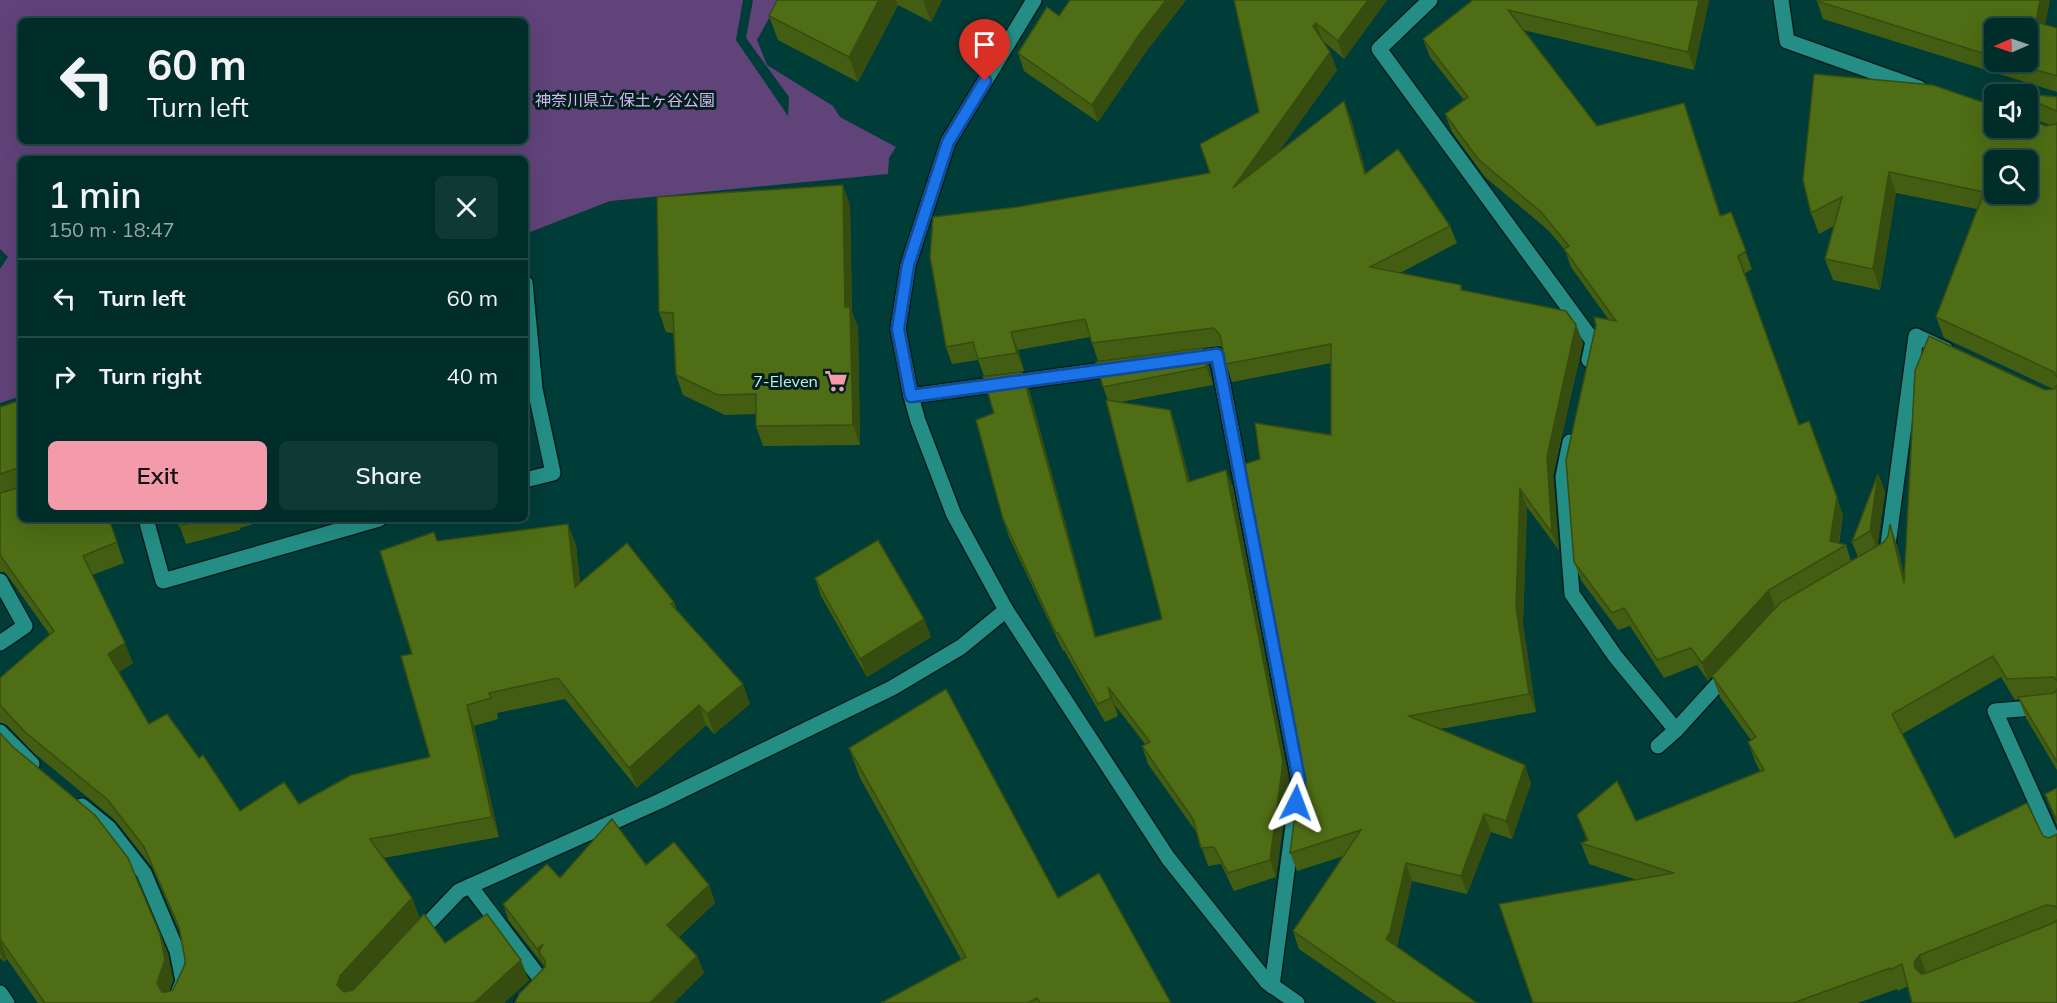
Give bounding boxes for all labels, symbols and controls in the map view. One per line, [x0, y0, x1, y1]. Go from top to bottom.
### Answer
north arrow [1984, 18, 2038, 72]
map controls [1984, 18, 2038, 204]
pin [959, 19, 1010, 81]
icon: arrive [968, 28, 1001, 61]
text: 60 m [147, 38, 247, 91]
icon: left [48, 42, 126, 120]
button: sound [1984, 84, 2038, 138]
text: Turn left [147, 90, 249, 124]
park label: 神奈川県立 保土ヶ谷公園 [535, 90, 715, 110]
button: search [1984, 150, 2038, 204]
text: 1 min [48, 172, 142, 217]
button: close [435, 176, 498, 239]
text: 150 m · 18:47 [48, 217, 174, 242]
icon: left [48, 282, 81, 315]
text: Turn left [99, 284, 186, 312]
text: 60 m [447, 284, 498, 312]
icon: right [48, 360, 81, 393]
text: Turn right [99, 362, 202, 390]
text: 40 m [447, 362, 498, 390]
supermarket icon: 7-Eleven [823, 368, 849, 394]
place label: 7-Eleven [753, 371, 818, 391]
button: Exit [48, 441, 267, 510]
button: Share [279, 441, 498, 510]
position arrow [1264, 771, 1328, 835]

